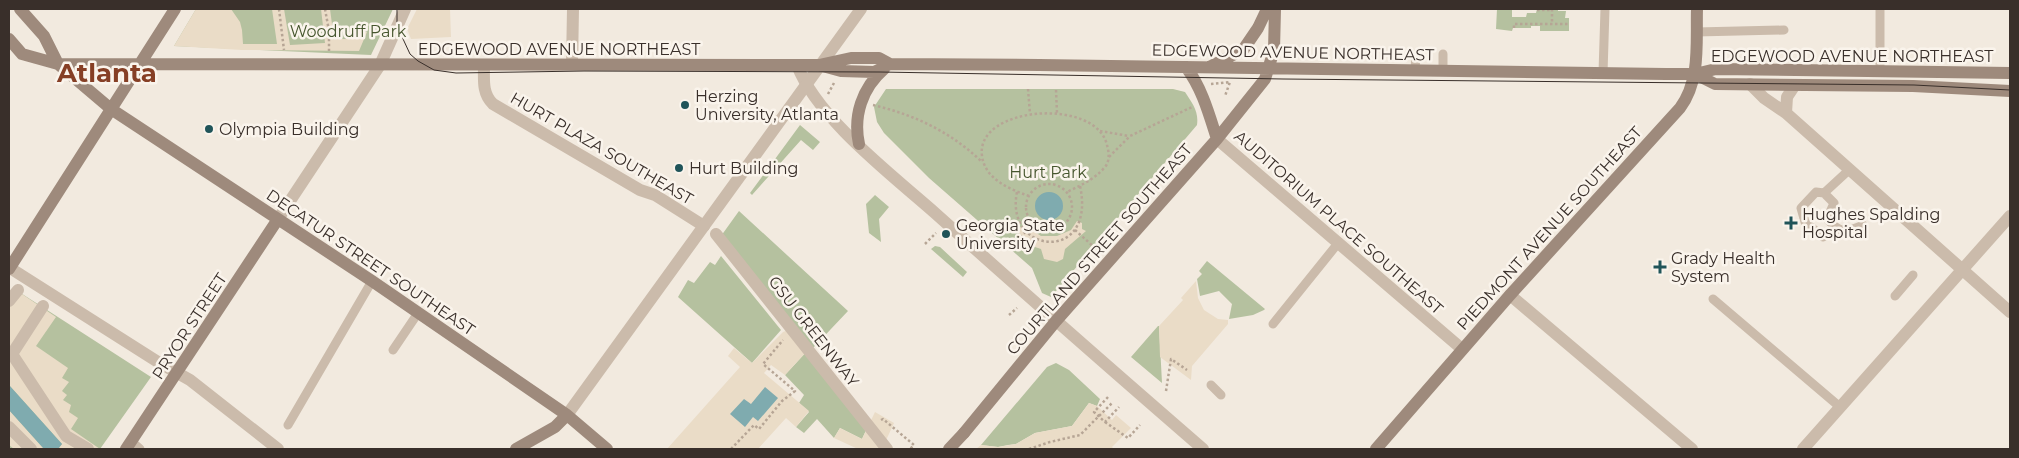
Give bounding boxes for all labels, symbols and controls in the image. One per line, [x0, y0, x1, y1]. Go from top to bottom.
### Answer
park label: Woodruff Park [290, 22, 407, 41]
street label: EDGEWOOD AVENUE NORTHEAST [418, 40, 701, 59]
street label: EDGEWOOD AVENUE NORTHEAST [1151, 41, 1435, 64]
street label: EDGEWOOD AVENUE NORTHEAST [1711, 47, 1994, 66]
district label: Atlanta [56, 57, 157, 89]
place label: Herzing University, Atlanta [695, 87, 839, 124]
street label: HURT PLAZA SOUTHEAST [507, 88, 697, 209]
marker: Herzing University, Atlanta [679, 99, 691, 111]
place label: Olympia Building [219, 120, 359, 139]
street label: PIEDMONT AVENUE SOUTHEAST [1453, 122, 1646, 334]
marker: Olympia Building [203, 123, 215, 135]
street label: AUDITORIUM PLACE SOUTHEAST [1230, 127, 1447, 319]
street label: COURTLAND STREET SOUTHEAST [1003, 139, 1197, 359]
place label: Hurt Building [689, 159, 798, 178]
marker: Hurt Building [673, 162, 685, 174]
park label: Hurt Park [1009, 163, 1087, 182]
street label: DECATUR STREET SOUTHEAST [263, 185, 479, 340]
place label: Hughes Spalding Hospital [1802, 205, 1941, 242]
place label: Georgia State University [956, 216, 1065, 253]
marker: Hughes Spalding Hospital [1784, 216, 1798, 230]
marker: Georgia State University [940, 228, 952, 240]
place label: Grady Health System [1671, 249, 1776, 286]
marker: Grady Health System [1653, 260, 1667, 274]
street label: PRYOR STREET [148, 269, 231, 383]
street label: GSU GREENWAY [764, 272, 863, 391]

